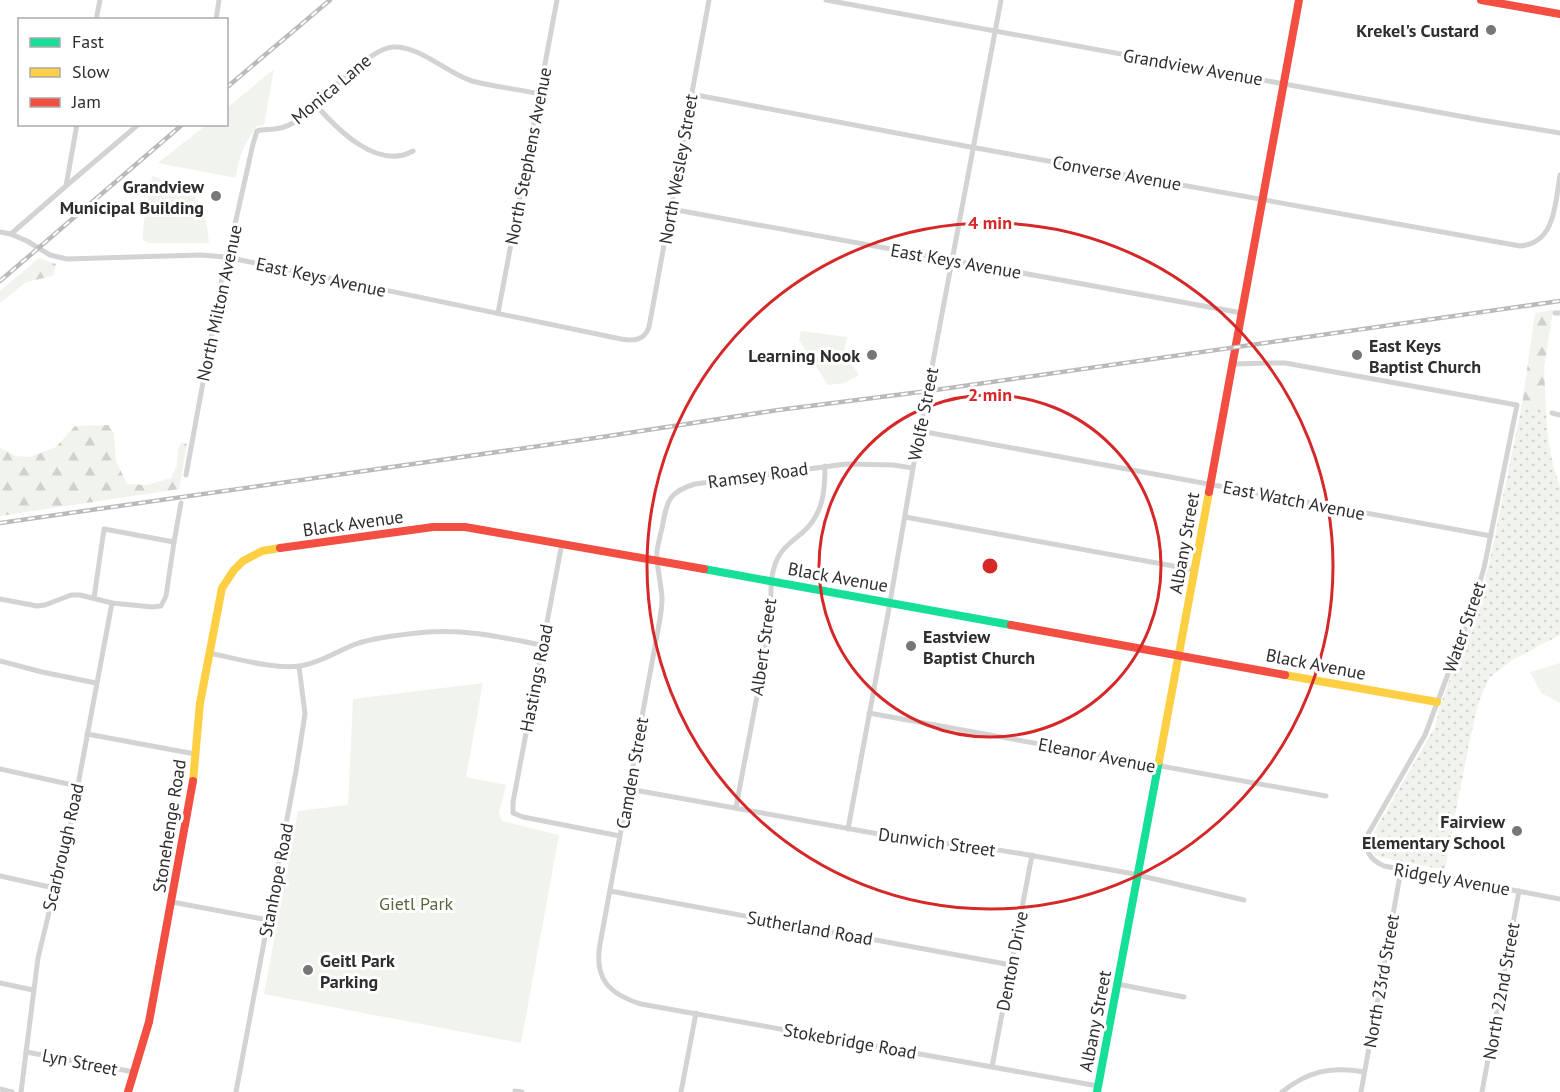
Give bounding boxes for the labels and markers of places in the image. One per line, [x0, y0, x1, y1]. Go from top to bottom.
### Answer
place label: Krekel's Custard [1356, 19, 1479, 42]
marker: Krekel's Custard [1484, 23, 1498, 37]
place label: Grandview Municipal Building [60, 175, 205, 219]
marker: Grandview Municipal Building [209, 189, 223, 203]
place label: East Keys Baptist Church [1369, 334, 1481, 378]
place label: Learning Nook [748, 344, 860, 367]
marker: Learning Nook [865, 348, 879, 362]
marker: East Keys Baptist Church [1350, 348, 1364, 362]
centre of rings [980, 556, 1000, 576]
place label: Eastview Baptist Church [923, 625, 1035, 669]
marker: Eastview Baptist Church [904, 639, 918, 653]
place label: Fairview Elementary School [1362, 810, 1506, 854]
marker: Fairview Elementary School [1510, 824, 1524, 838]
place label: Geitl Park Parking [320, 949, 395, 993]
marker: Geitl Park Parking [301, 963, 315, 977]

